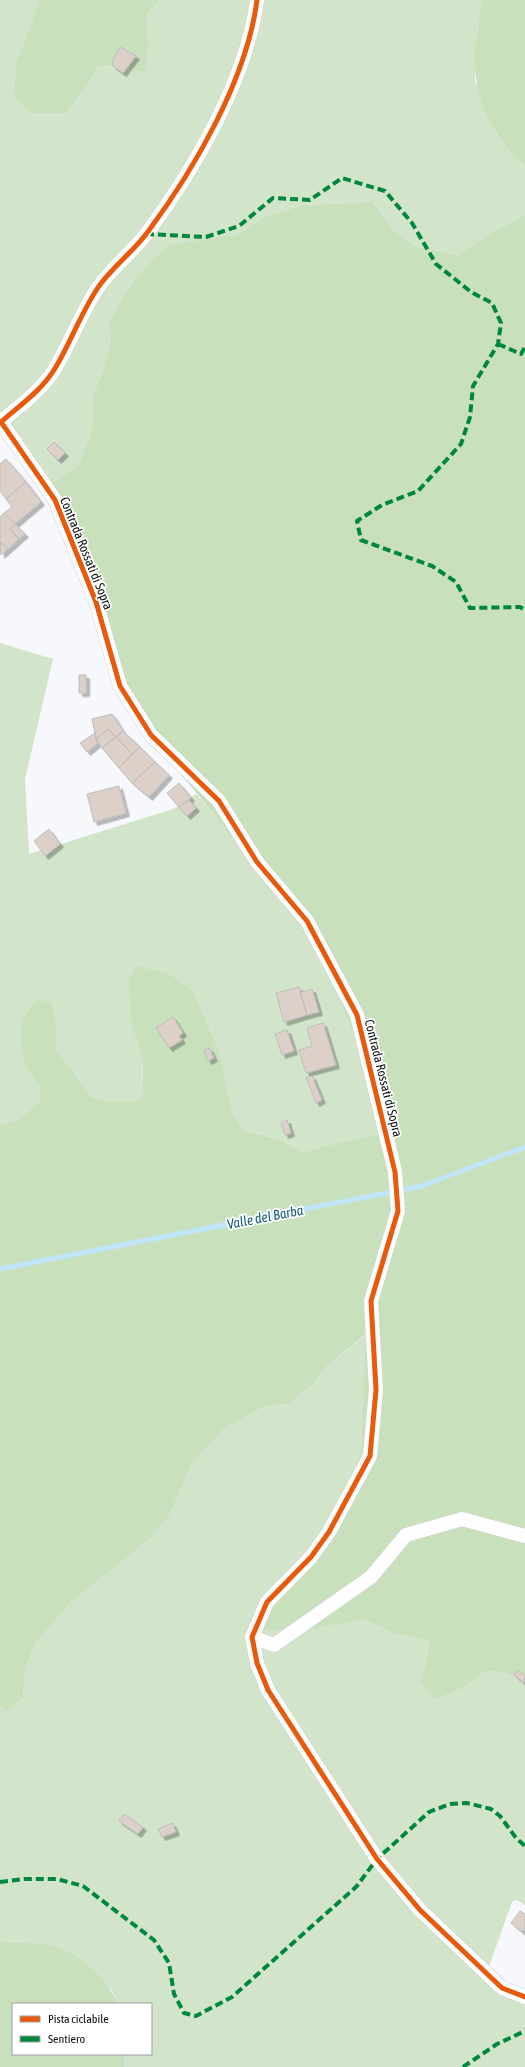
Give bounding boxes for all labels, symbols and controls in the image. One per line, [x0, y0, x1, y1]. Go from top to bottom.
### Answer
street label: Contrada Rossati di Sopra [57, 495, 116, 612]
street label: Contrada Rossati di Sopra [362, 1018, 405, 1138]
water label: Valle del Barba [225, 1202, 305, 1232]
legend [12, 2003, 152, 2055]
text: Pista ciclabile [48, 2012, 109, 2026]
text: Sentiero [48, 2032, 86, 2046]

